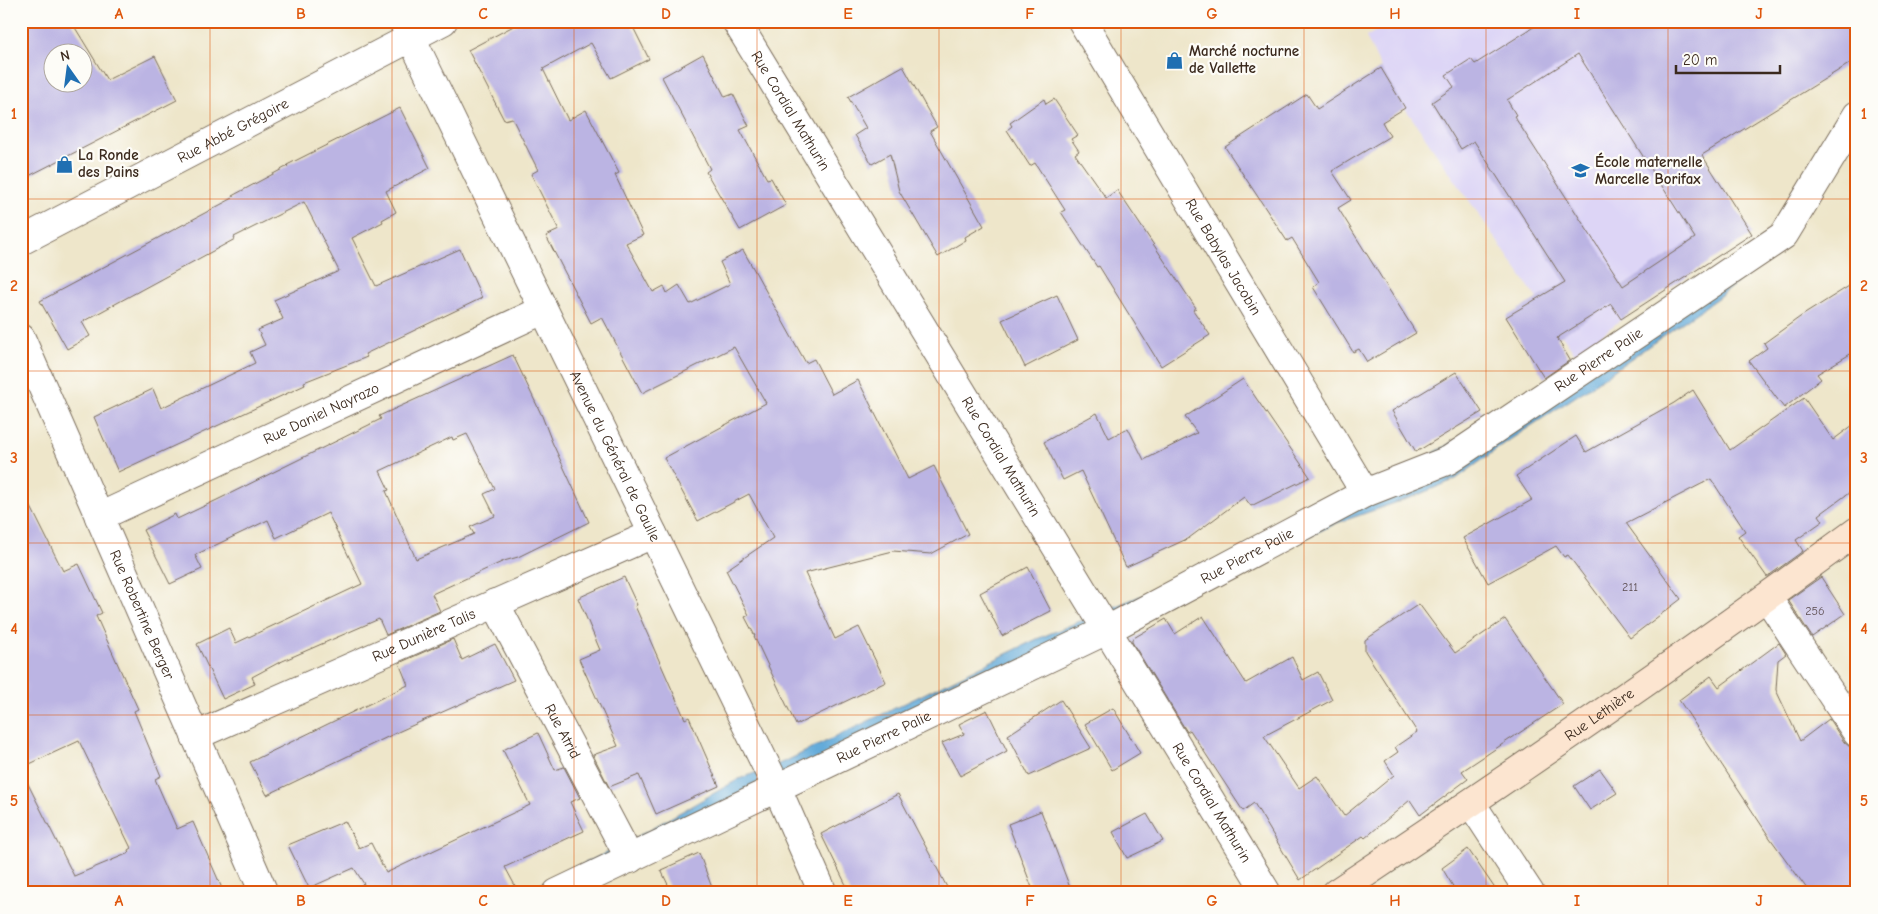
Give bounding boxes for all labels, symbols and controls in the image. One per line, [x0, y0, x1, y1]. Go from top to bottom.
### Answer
text: A [115, 5, 124, 23]
text: B [296, 5, 306, 23]
text: C [478, 5, 488, 23]
text: D [661, 5, 671, 23]
text: E [843, 5, 853, 23]
text: F [1025, 5, 1035, 23]
text: G [1206, 5, 1218, 23]
text: H [1389, 5, 1401, 23]
text: I [1574, 5, 1580, 23]
text: J [1755, 5, 1763, 23]
north arrow [42, 42, 92, 92]
place label: Marché nocturne de Vallette [1189, 42, 1299, 77]
scale bar [1676, 42, 1779, 74]
text: N [58, 47, 71, 65]
street label: Rue Cordial Mathurin [747, 47, 834, 174]
shop icon: Marché nocturne de Vallette [1165, 50, 1185, 70]
text: 20 m [1683, 51, 1717, 69]
street label: Rue Abbé Grégoire [174, 94, 292, 167]
text: 1 [11, 105, 17, 123]
text: 1 [1861, 105, 1867, 123]
place label: La Ronde des Pains [78, 146, 139, 181]
place label: École maternelle Marcelle Borifax [1595, 152, 1702, 188]
shop icon: La Ronde des Pains [54, 154, 74, 174]
school or university icon: École maternelle Marcelle Borifax [1571, 161, 1591, 181]
street label: Rue Babylas Jacobin [1182, 195, 1265, 318]
text: 2 [10, 277, 18, 295]
text: 2 [1860, 277, 1868, 295]
street label: Rue Pierre Palie [1551, 323, 1646, 396]
street label: Avenue du Général de Gaulle [566, 368, 665, 545]
street label: Rue Daniel Nayrazo [260, 379, 382, 448]
street label: Rue Cordial Mathurin [958, 393, 1045, 520]
text: 3 [10, 449, 18, 467]
text: 3 [1860, 449, 1868, 467]
street label: Rue Pierre Palie [1197, 524, 1297, 588]
street label: Rue Robertine Berger [106, 547, 178, 682]
house number: 211 [1622, 580, 1638, 594]
house number: 256 [1805, 604, 1825, 618]
street label: Rue Dunière Talis [369, 605, 478, 666]
text: 4 [10, 620, 18, 638]
text: 4 [1860, 620, 1868, 638]
street label: Rue Lethière [1561, 684, 1638, 745]
street label: Rue Atrid [541, 701, 584, 762]
street label: Rue Pierre Palie [834, 706, 934, 767]
street label: Rue Cordial Mathurin [1169, 739, 1255, 866]
text: 5 [10, 792, 18, 810]
text: 5 [1860, 792, 1868, 810]
text: A [115, 892, 124, 910]
text: B [296, 892, 306, 910]
text: C [478, 892, 488, 910]
text: D [661, 892, 671, 910]
text: E [843, 892, 853, 910]
text: F [1025, 892, 1035, 910]
text: G [1206, 892, 1218, 910]
text: H [1389, 892, 1401, 910]
text: I [1574, 892, 1580, 910]
text: J [1755, 892, 1763, 910]

